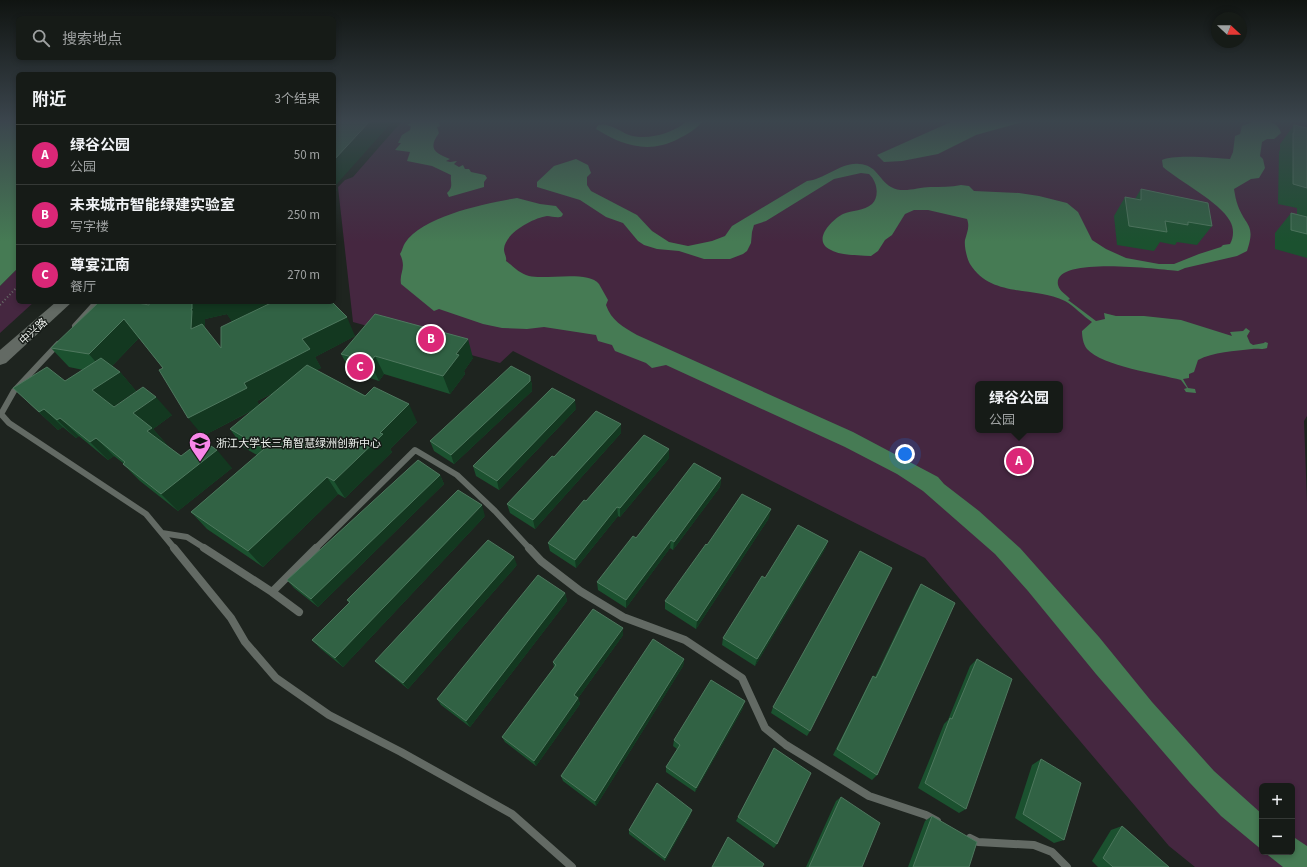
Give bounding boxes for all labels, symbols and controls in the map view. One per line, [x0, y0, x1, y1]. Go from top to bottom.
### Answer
north arrow [1211, 12, 1247, 48]
search box [16, 16, 336, 60]
icon: search [30, 27, 52, 49]
text: 搜索地点 [62, 29, 122, 50]
text: 附近 [32, 88, 66, 112]
text: 3个结果 [275, 90, 320, 108]
text: 绿谷公园 [70, 135, 130, 156]
text: A [41, 146, 49, 164]
text: 50 m [294, 146, 320, 164]
text: 公园 [70, 158, 96, 176]
text: 未来城市智能绿建实验室 [70, 195, 235, 216]
text: B [41, 206, 49, 224]
text: 250 m [287, 206, 320, 224]
text: 写字楼 [70, 218, 109, 236]
text: 尊宴江南 [70, 255, 130, 276]
text: C [41, 266, 49, 284]
text: 270 m [287, 266, 320, 284]
text: 餐厅 [70, 278, 96, 296]
street label: 中兴路 [16, 315, 51, 348]
pin: B [418, 324, 444, 354]
pin: C [347, 352, 373, 382]
popup [975, 381, 1063, 433]
text: 绿谷公园 [989, 388, 1049, 409]
text: 公园 [989, 411, 1015, 429]
school or university icon: 浙江大学长三角智慧绿洲创新中心 [187, 430, 213, 463]
place label: 浙江大学长三角智慧绿洲创新中心 [216, 436, 381, 451]
your location [895, 444, 915, 464]
pin: A [1006, 446, 1032, 476]
map controls [1259, 783, 1295, 855]
button: + [1259, 783, 1295, 819]
button: − [1259, 819, 1295, 855]

